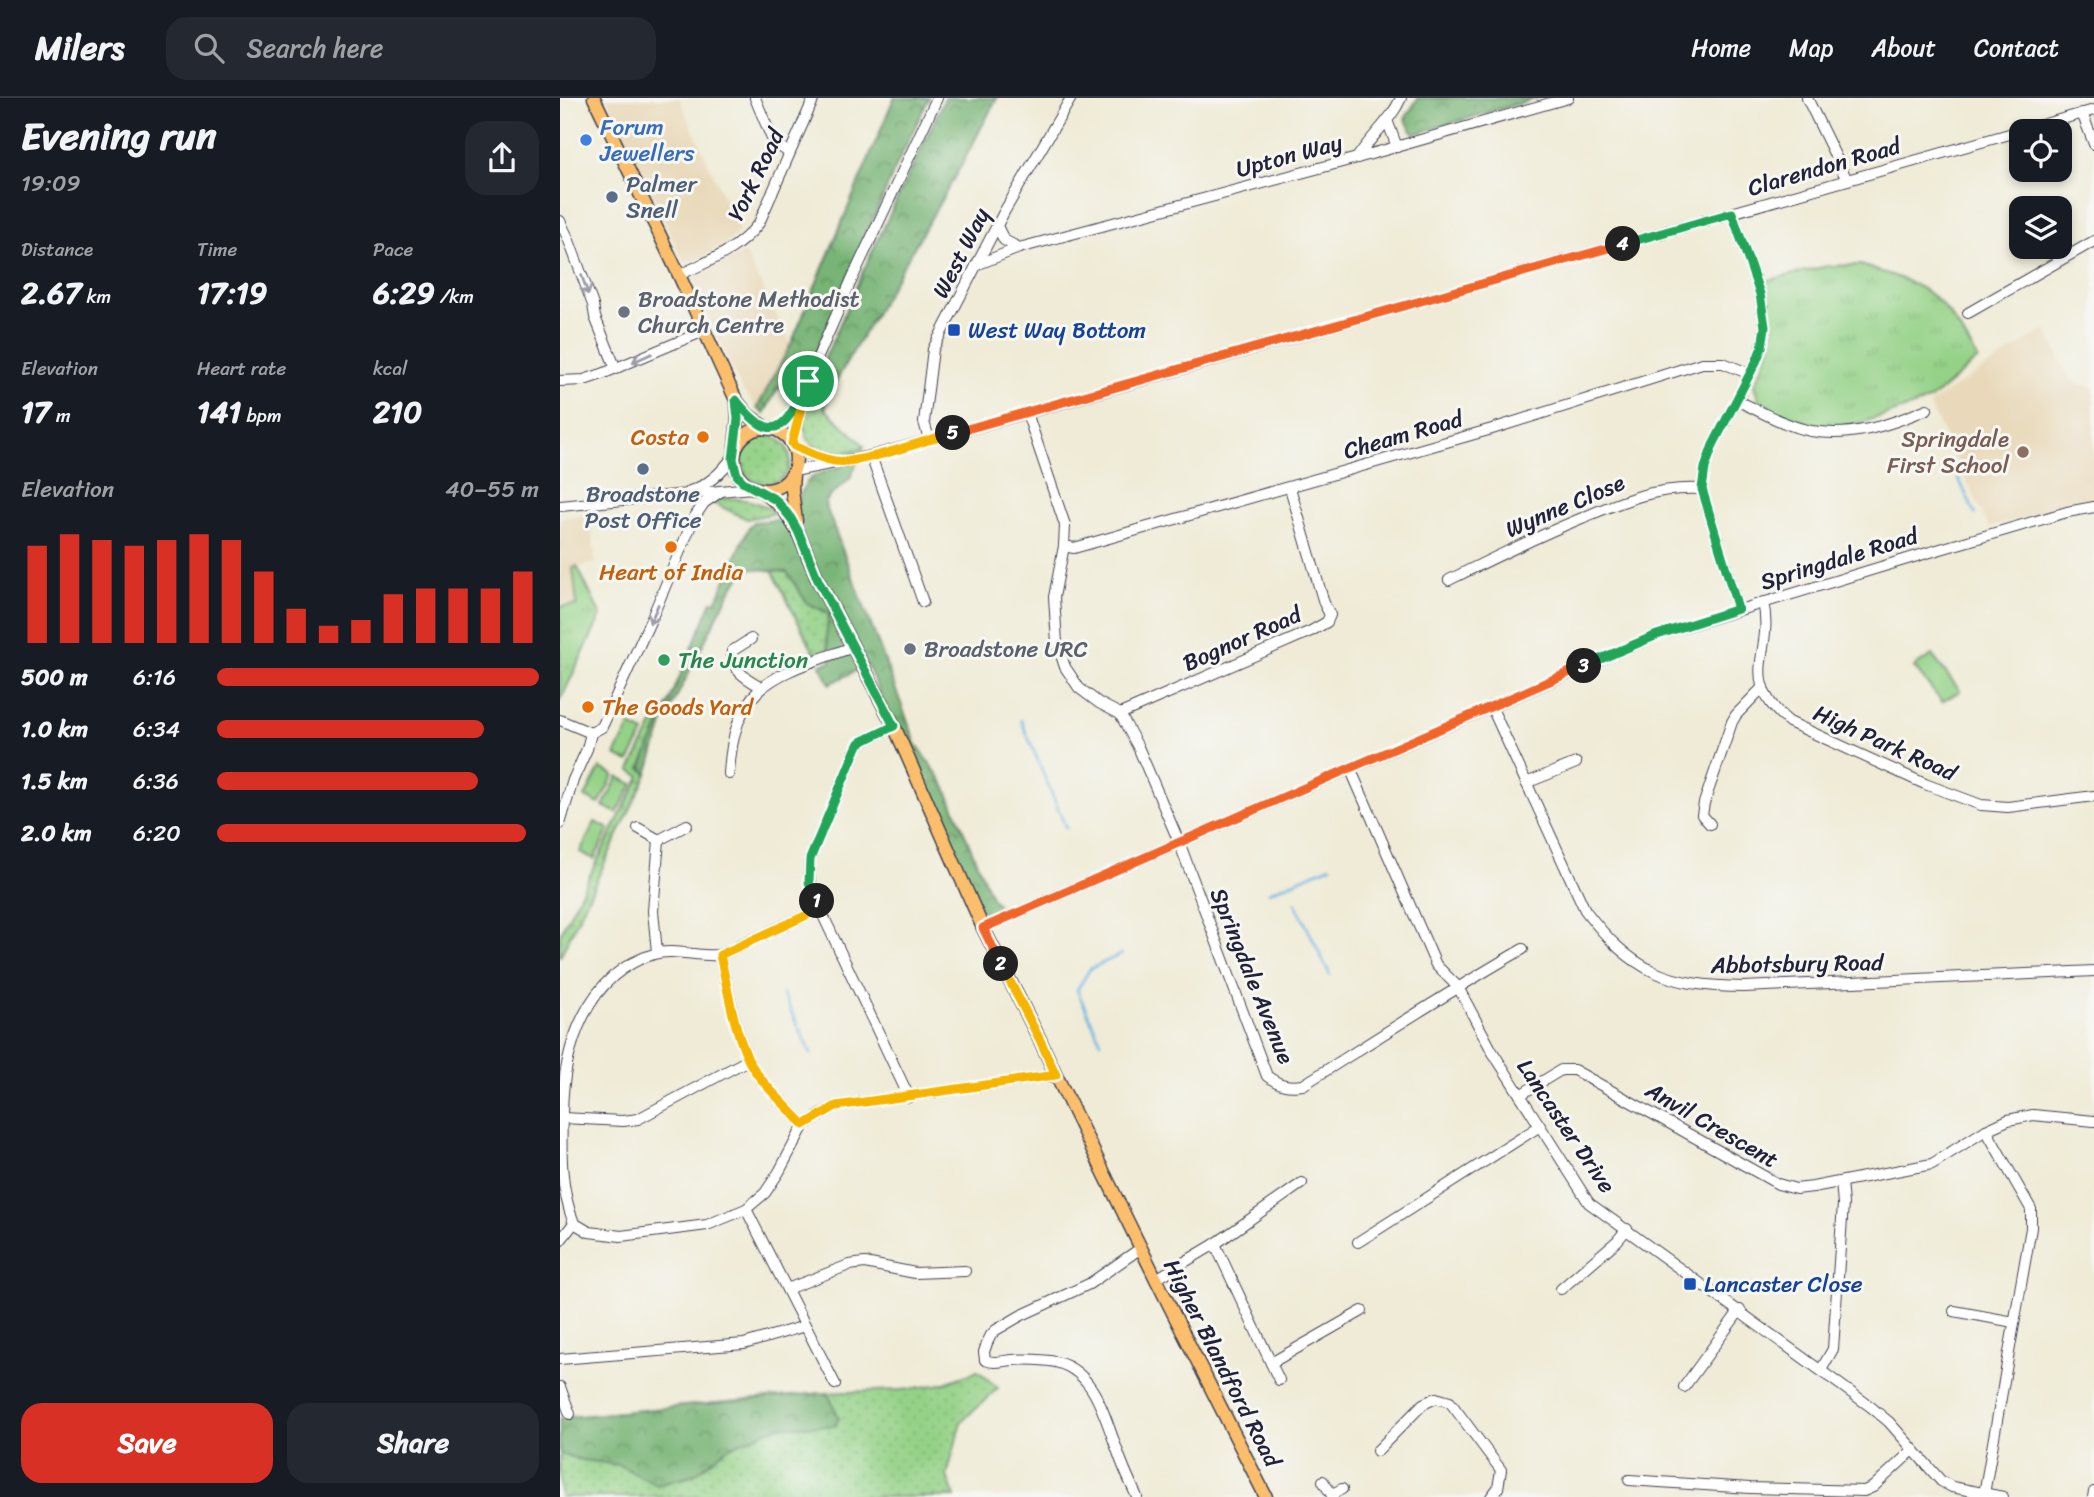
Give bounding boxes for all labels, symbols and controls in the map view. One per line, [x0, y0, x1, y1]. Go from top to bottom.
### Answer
search box [166, 17, 656, 80]
text: Milers [35, 19, 124, 77]
text: Search here [246, 25, 383, 71]
text: Home [1691, 27, 1751, 69]
text: Map [1789, 27, 1833, 69]
text: About [1871, 27, 1936, 69]
text: Contact [1974, 27, 2059, 69]
icon: search [190, 29, 228, 67]
text: Evening run [21, 103, 217, 170]
place label: Forum Jewellers [599, 107, 695, 174]
map controls [2009, 119, 2072, 259]
button: locate [2009, 119, 2072, 182]
street label: York Road [716, 120, 797, 228]
button: share [465, 121, 539, 195]
street label: Upton Way [1231, 122, 1347, 190]
street label: Clarendon Road [1743, 125, 1907, 208]
marker: Forum Jewellers [578, 132, 594, 148]
text: 19:09 [21, 163, 81, 204]
place label: Palmer Snell [626, 164, 699, 231]
marker: Palmer Snell [604, 189, 620, 205]
button: layers [2009, 196, 2072, 259]
street label: West Way [921, 200, 1002, 306]
pin: 4 [1606, 226, 1640, 262]
text: 4 [1617, 227, 1628, 260]
text: Distance [21, 233, 93, 266]
text: Time [197, 233, 237, 266]
text: Pace [373, 233, 413, 266]
text: 2.67 [21, 266, 82, 320]
text: 17:19 [197, 266, 267, 320]
text: 6:29 [373, 266, 435, 320]
one-way arrow [580, 273, 593, 295]
place label: Broadstone Methodist Church Centre [638, 279, 860, 346]
text: km [82, 280, 111, 313]
text: /km [435, 280, 474, 313]
marker: Broadstone Methodist Church Centre [616, 304, 632, 320]
place label: West Way Bottom [968, 310, 1146, 351]
marker: West Way Bottom [946, 322, 962, 338]
pin [778, 351, 838, 411]
text: Elevation [21, 352, 98, 385]
text: Heart rate [197, 352, 286, 385]
text: kcal [373, 352, 408, 385]
one-way arrow [631, 352, 653, 365]
icon: arrive [789, 362, 827, 400]
text: 17 [21, 385, 51, 439]
text: 141 [197, 385, 242, 439]
text: 210 [373, 385, 422, 439]
street label: Cheam Road [1339, 398, 1469, 472]
text: m [51, 399, 71, 432]
text: bpm [242, 399, 282, 432]
pin: 5 [936, 416, 970, 450]
text: 5 [947, 416, 958, 449]
place label: Costa [631, 417, 689, 458]
place label: Springdale First School [1887, 419, 2009, 486]
marker: Costa [695, 429, 711, 445]
marker: Springdale First School [2015, 444, 2031, 460]
marker: Broadstone Post Office [635, 461, 651, 477]
street label: Wynne Close [1499, 462, 1631, 550]
text: Elevation [21, 469, 114, 510]
text: 40–55 m [445, 469, 539, 510]
place label: Broadstone Post Office [584, 474, 702, 541]
street label: Springdale Road [1755, 515, 1925, 602]
marker: Heart of India [663, 539, 679, 555]
place label: Heart of India [599, 552, 743, 593]
street label: Bognor Road [1176, 594, 1310, 683]
one-way arrow [646, 603, 659, 624]
place label: Broadstone URC [924, 629, 1088, 670]
place label: The Junction [678, 640, 808, 681]
marker: Broadstone URC [902, 641, 918, 657]
pin: 3 [1566, 648, 1602, 684]
text: 3 [1578, 649, 1589, 682]
marker: The Junction [656, 652, 672, 668]
text: 500 m [21, 657, 88, 698]
text: 6:16 [133, 657, 176, 698]
place label: The Goods Yard [602, 687, 755, 728]
street label: High Park Road [1806, 693, 1965, 794]
marker: The Goods Yard [580, 699, 596, 715]
text: 1.0 km [21, 709, 88, 750]
text: 6:34 [133, 709, 180, 750]
text: 1.5 km [21, 761, 88, 802]
text: 6:36 [133, 761, 179, 802]
text: 2.0 km [21, 813, 92, 854]
text: 6:20 [133, 813, 181, 854]
street label: Springdale Avenue [1198, 882, 1306, 1070]
pin: 1 [800, 884, 834, 918]
text: 1 [812, 884, 821, 917]
street label: Abbotsbury Road [1709, 942, 1885, 986]
pin: 2 [984, 946, 1018, 982]
text: 2 [995, 947, 1006, 980]
street label: Lancaster Drive [1505, 1050, 1627, 1202]
street label: Anvil Crescent [1637, 1070, 1786, 1180]
street label: Higher Blandford Road [1152, 1251, 1293, 1476]
place label: Lancaster Close [1704, 1264, 1863, 1305]
marker: Lancaster Close [1682, 1276, 1698, 1292]
button: Save [21, 1403, 273, 1483]
button: Share [287, 1403, 539, 1483]

